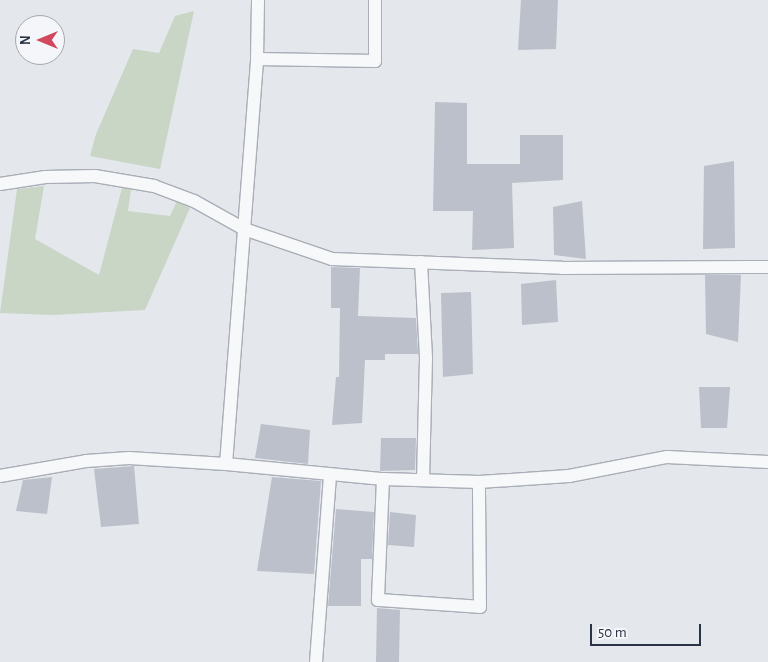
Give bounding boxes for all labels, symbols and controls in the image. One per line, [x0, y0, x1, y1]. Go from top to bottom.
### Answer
north arrow [15, 15, 65, 65]
text: N [19, 35, 33, 45]
scale bar [593, 614, 704, 646]
text: 50 m [598, 625, 627, 640]

